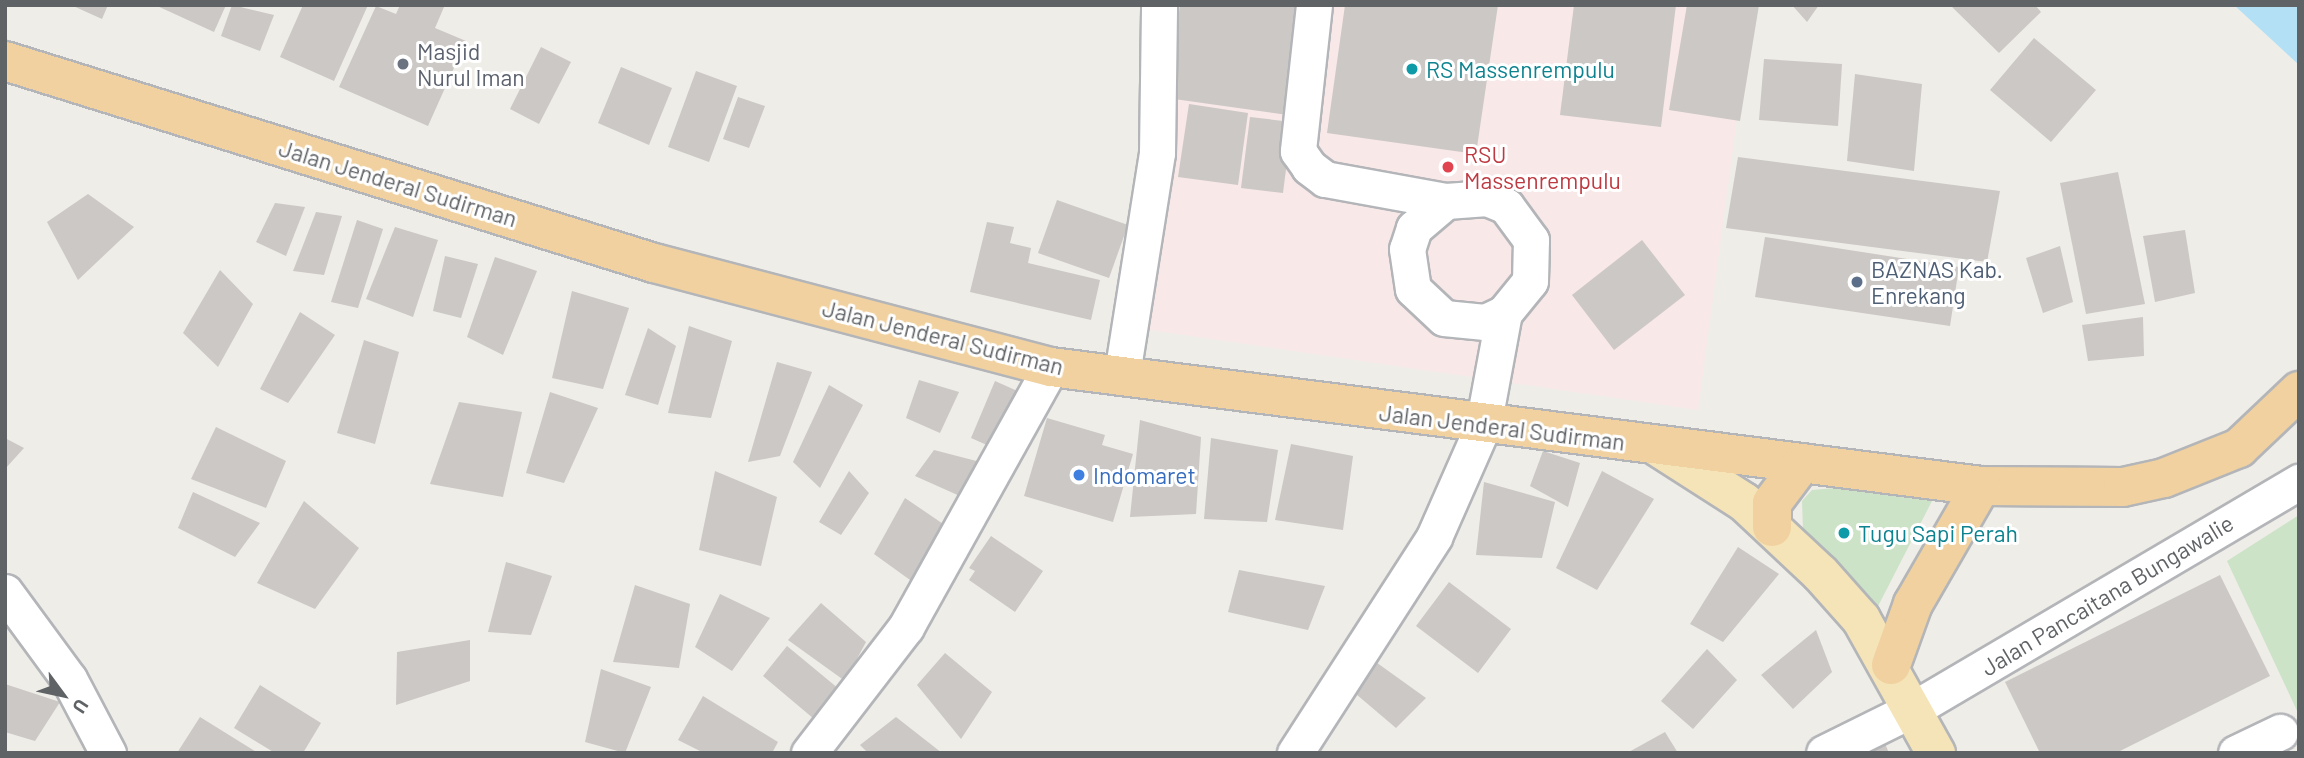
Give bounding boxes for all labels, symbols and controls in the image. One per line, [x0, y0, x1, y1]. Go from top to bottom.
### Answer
place label: Masjid Nurul Iman [417, 37, 525, 91]
place label: RS Massenrempulu [1426, 55, 1615, 83]
marker: Masjid Nurul Iman [395, 56, 411, 72]
marker: RS Massenrempulu [1404, 61, 1420, 77]
street label: Jalan Jenderal Sudirman [276, 134, 520, 232]
place label: RSU Massenrempulu [1464, 140, 1621, 194]
marker: RSU Massenrempulu [1438, 157, 1458, 177]
place label: BAZNAS Kab. Enrekang [1871, 255, 2003, 309]
marker: BAZNAS Kab. Enrekang [1849, 274, 1865, 290]
street label: Jalan Jenderal Sudirman [820, 294, 1066, 380]
street label: Jalan Jenderal Sudirman [1378, 398, 1626, 456]
place label: Indomaret [1093, 461, 1196, 489]
marker: Indomaret [1071, 467, 1087, 483]
street label: Jalan Pancaitana Bungawalie [1976, 509, 2238, 681]
place label: Tugu Sapi Perah [1858, 519, 2018, 547]
marker: Tugu Sapi Perah [1836, 525, 1852, 541]
north arrow [28, 660, 98, 730]
text: U [68, 695, 94, 718]

